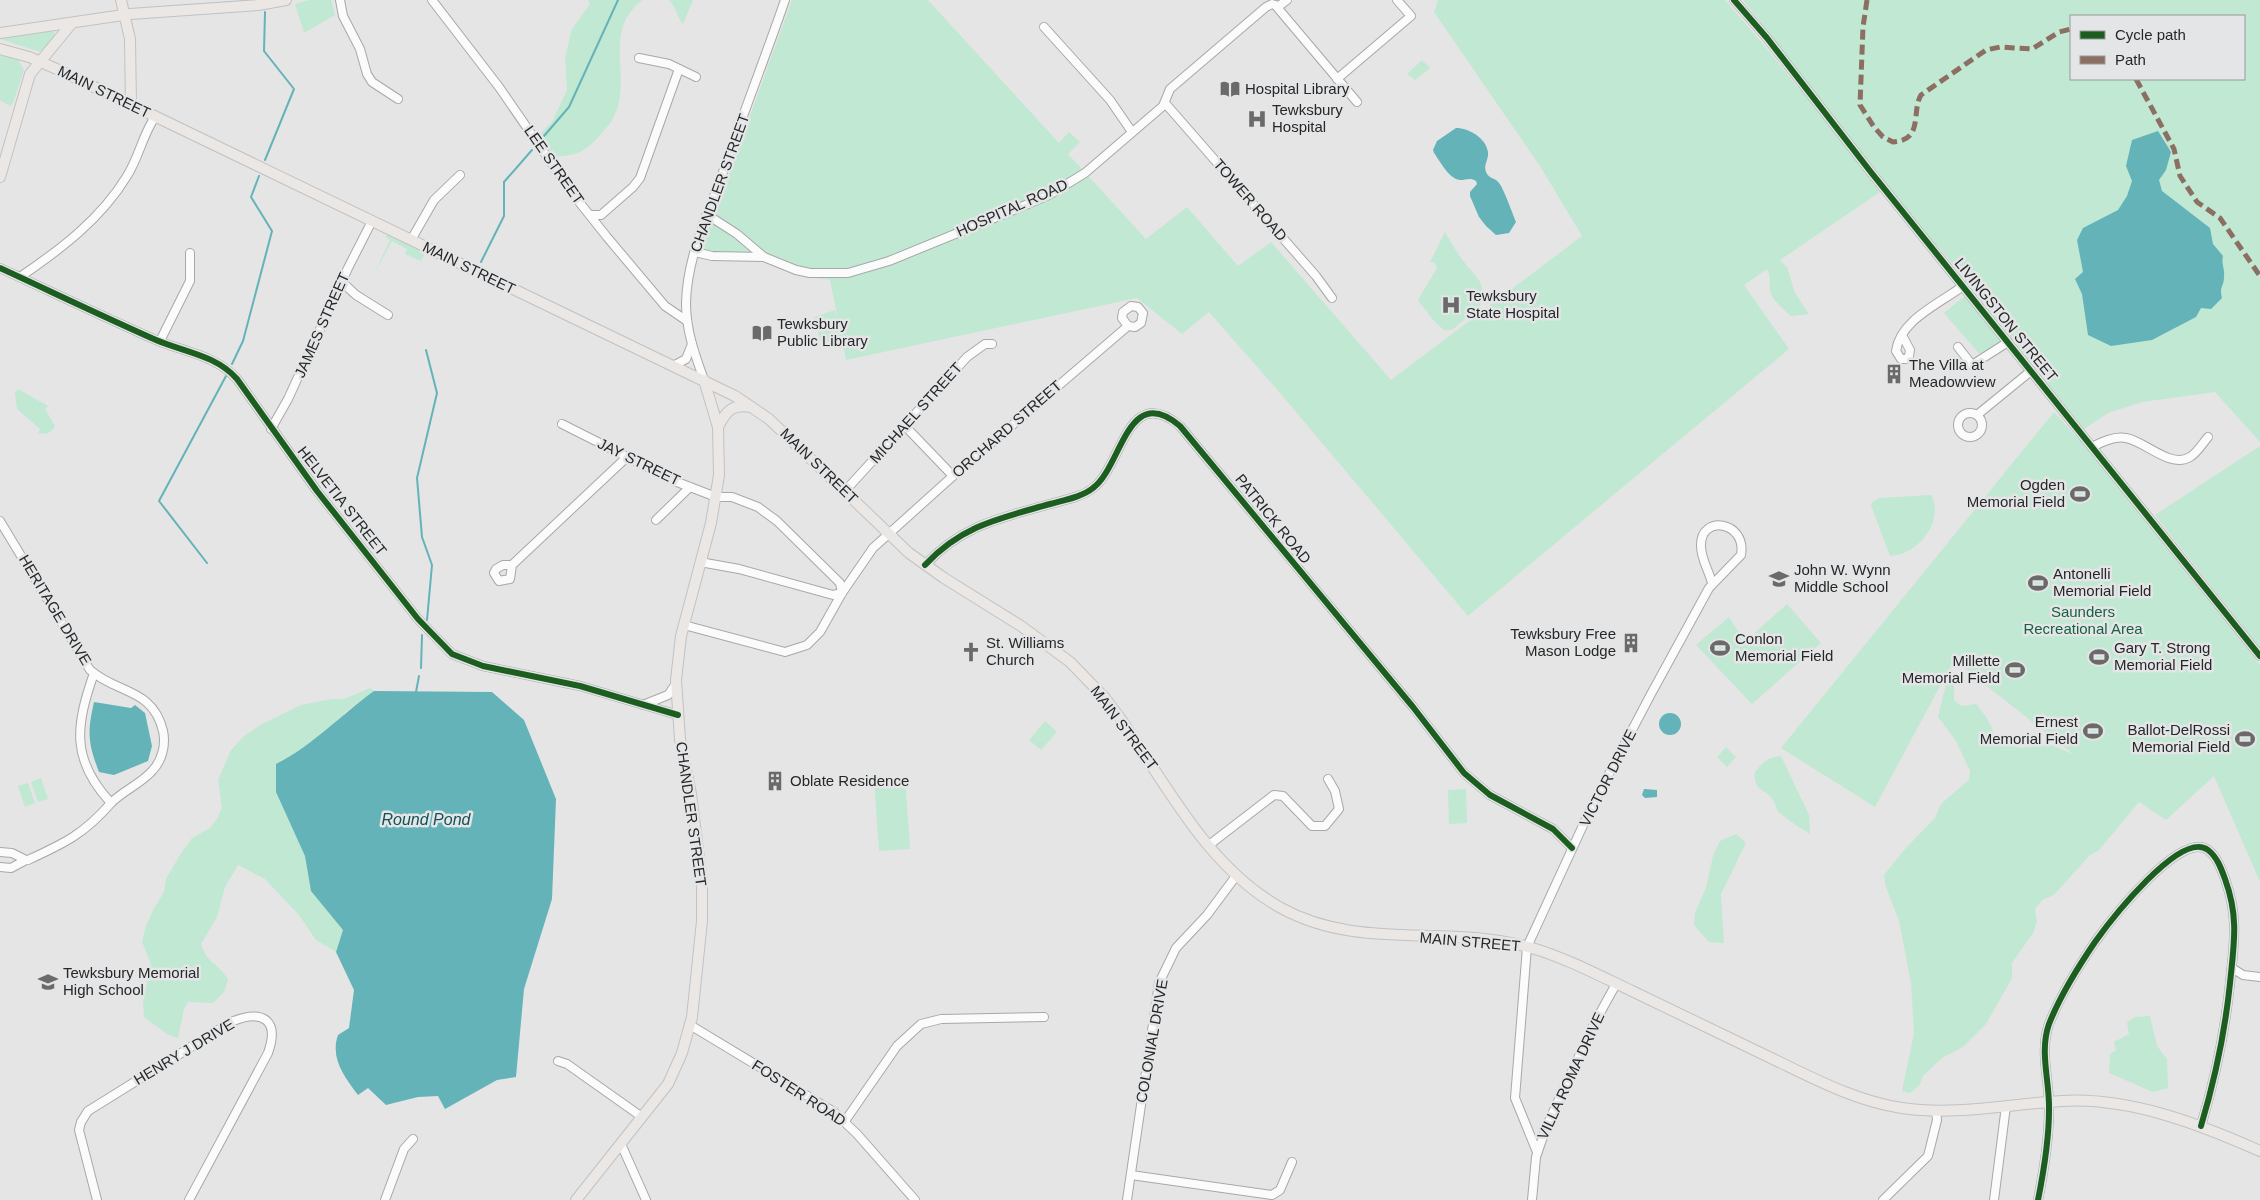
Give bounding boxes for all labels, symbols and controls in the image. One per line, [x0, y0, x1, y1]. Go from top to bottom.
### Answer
legend [2070, 15, 2245, 80]
text: Cycle path [2115, 26, 2186, 43]
text: Path [2115, 51, 2146, 68]
street label: MAIN STREET [55, 62, 153, 121]
library icon: Hospital Library [1219, 78, 1241, 100]
place label: Hospital Library [1245, 80, 1350, 97]
place label: Tewksbury Hospital [1272, 101, 1343, 135]
hospital icon: Tewksbury Hospital [1246, 108, 1268, 130]
street label: CHANDLER STREET [687, 111, 752, 254]
street label: LEE STREET [521, 122, 588, 207]
street label: TOWER ROAD [1210, 155, 1291, 244]
street label: HOSPITAL ROAD [954, 175, 1070, 240]
street label: MAIN STREET [420, 238, 518, 297]
street label: LIVINGSTON STREET [1951, 255, 2061, 385]
street label: JAMES STREET [291, 270, 352, 380]
place label: Tewksbury State Hospital [1466, 287, 1559, 321]
hospital icon: Tewksbury State Hospital [1440, 294, 1462, 316]
place label: Tewksbury Public Library [777, 315, 868, 349]
library icon: Tewksbury Public Library [751, 322, 773, 344]
place label: The Villa at Meadowview [1909, 356, 1996, 390]
street label: MICHAEL STREET [866, 359, 965, 466]
building icon: The Villa at Meadowview [1883, 363, 1905, 385]
street label: ORCHARD STREET [949, 377, 1065, 481]
street label: MAIN STREET [777, 424, 862, 507]
street label: JAY STREET [595, 434, 683, 489]
street label: HELVETIA STREET [294, 443, 390, 559]
street label: PATRICK ROAD [1232, 470, 1315, 567]
place label: Ogden Memorial Field [1967, 476, 2065, 510]
sports icon: Ogden Memorial Field [2069, 483, 2091, 505]
street label: HERITAGE DRIVE [16, 552, 95, 668]
place label: John W. Wynn Middle School [1794, 561, 1891, 595]
place label: Antonelli Memorial Field [2053, 565, 2151, 599]
school or university icon: John W. Wynn Middle School [1768, 568, 1790, 590]
sports icon: Antonelli Memorial Field [2027, 572, 2049, 594]
park label: Saunders Recreational Area [2023, 603, 2143, 637]
place label: Tewksbury Free Mason Lodge [1510, 625, 1616, 659]
place label: Conlon Memorial Field [1735, 630, 1833, 664]
building icon: Tewksbury Free Mason Lodge [1620, 632, 1642, 654]
place label: St. Williams Church [986, 634, 1064, 668]
sports icon: Conlon Memorial Field [1709, 637, 1731, 659]
place label: Gary T. Strong Memorial Field [2114, 639, 2212, 673]
church icon: St. Williams Church [960, 641, 982, 663]
sports icon: Gary T. Strong Memorial Field [2088, 646, 2110, 668]
place label: Millette Memorial Field [1902, 652, 2000, 686]
sports icon: Millette Memorial Field [2004, 659, 2026, 681]
street label: MAIN STREET [1087, 682, 1162, 773]
place label: Ernest Memorial Field [1980, 713, 2079, 747]
sports icon: Ernest Memorial Field [2082, 720, 2104, 742]
place label: Ballot-DelRossi Memorial Field [2127, 721, 2230, 755]
street label: VICTOR DRIVE [1576, 727, 1639, 829]
sports icon: Ballot-DelRossi Memorial Field [2234, 728, 2256, 750]
street label: CHANDLER STREET [673, 741, 710, 887]
building icon: Oblate Residence [764, 770, 786, 792]
place label: Oblate Residence [790, 772, 909, 789]
water label: Round Pond [382, 811, 472, 828]
street label: MAIN STREET [1419, 929, 1521, 954]
place label: Tewksbury Memorial High School [63, 964, 200, 998]
school or university icon: Tewksbury Memorial High School [37, 971, 59, 993]
street label: COLONIAL DRIVE [1132, 978, 1171, 1104]
street label: VILLA ROMA DRIVE [1534, 1009, 1607, 1142]
street label: HENRY J DRIVE [131, 1015, 237, 1088]
street label: FOSTER ROAD [749, 1056, 849, 1129]

